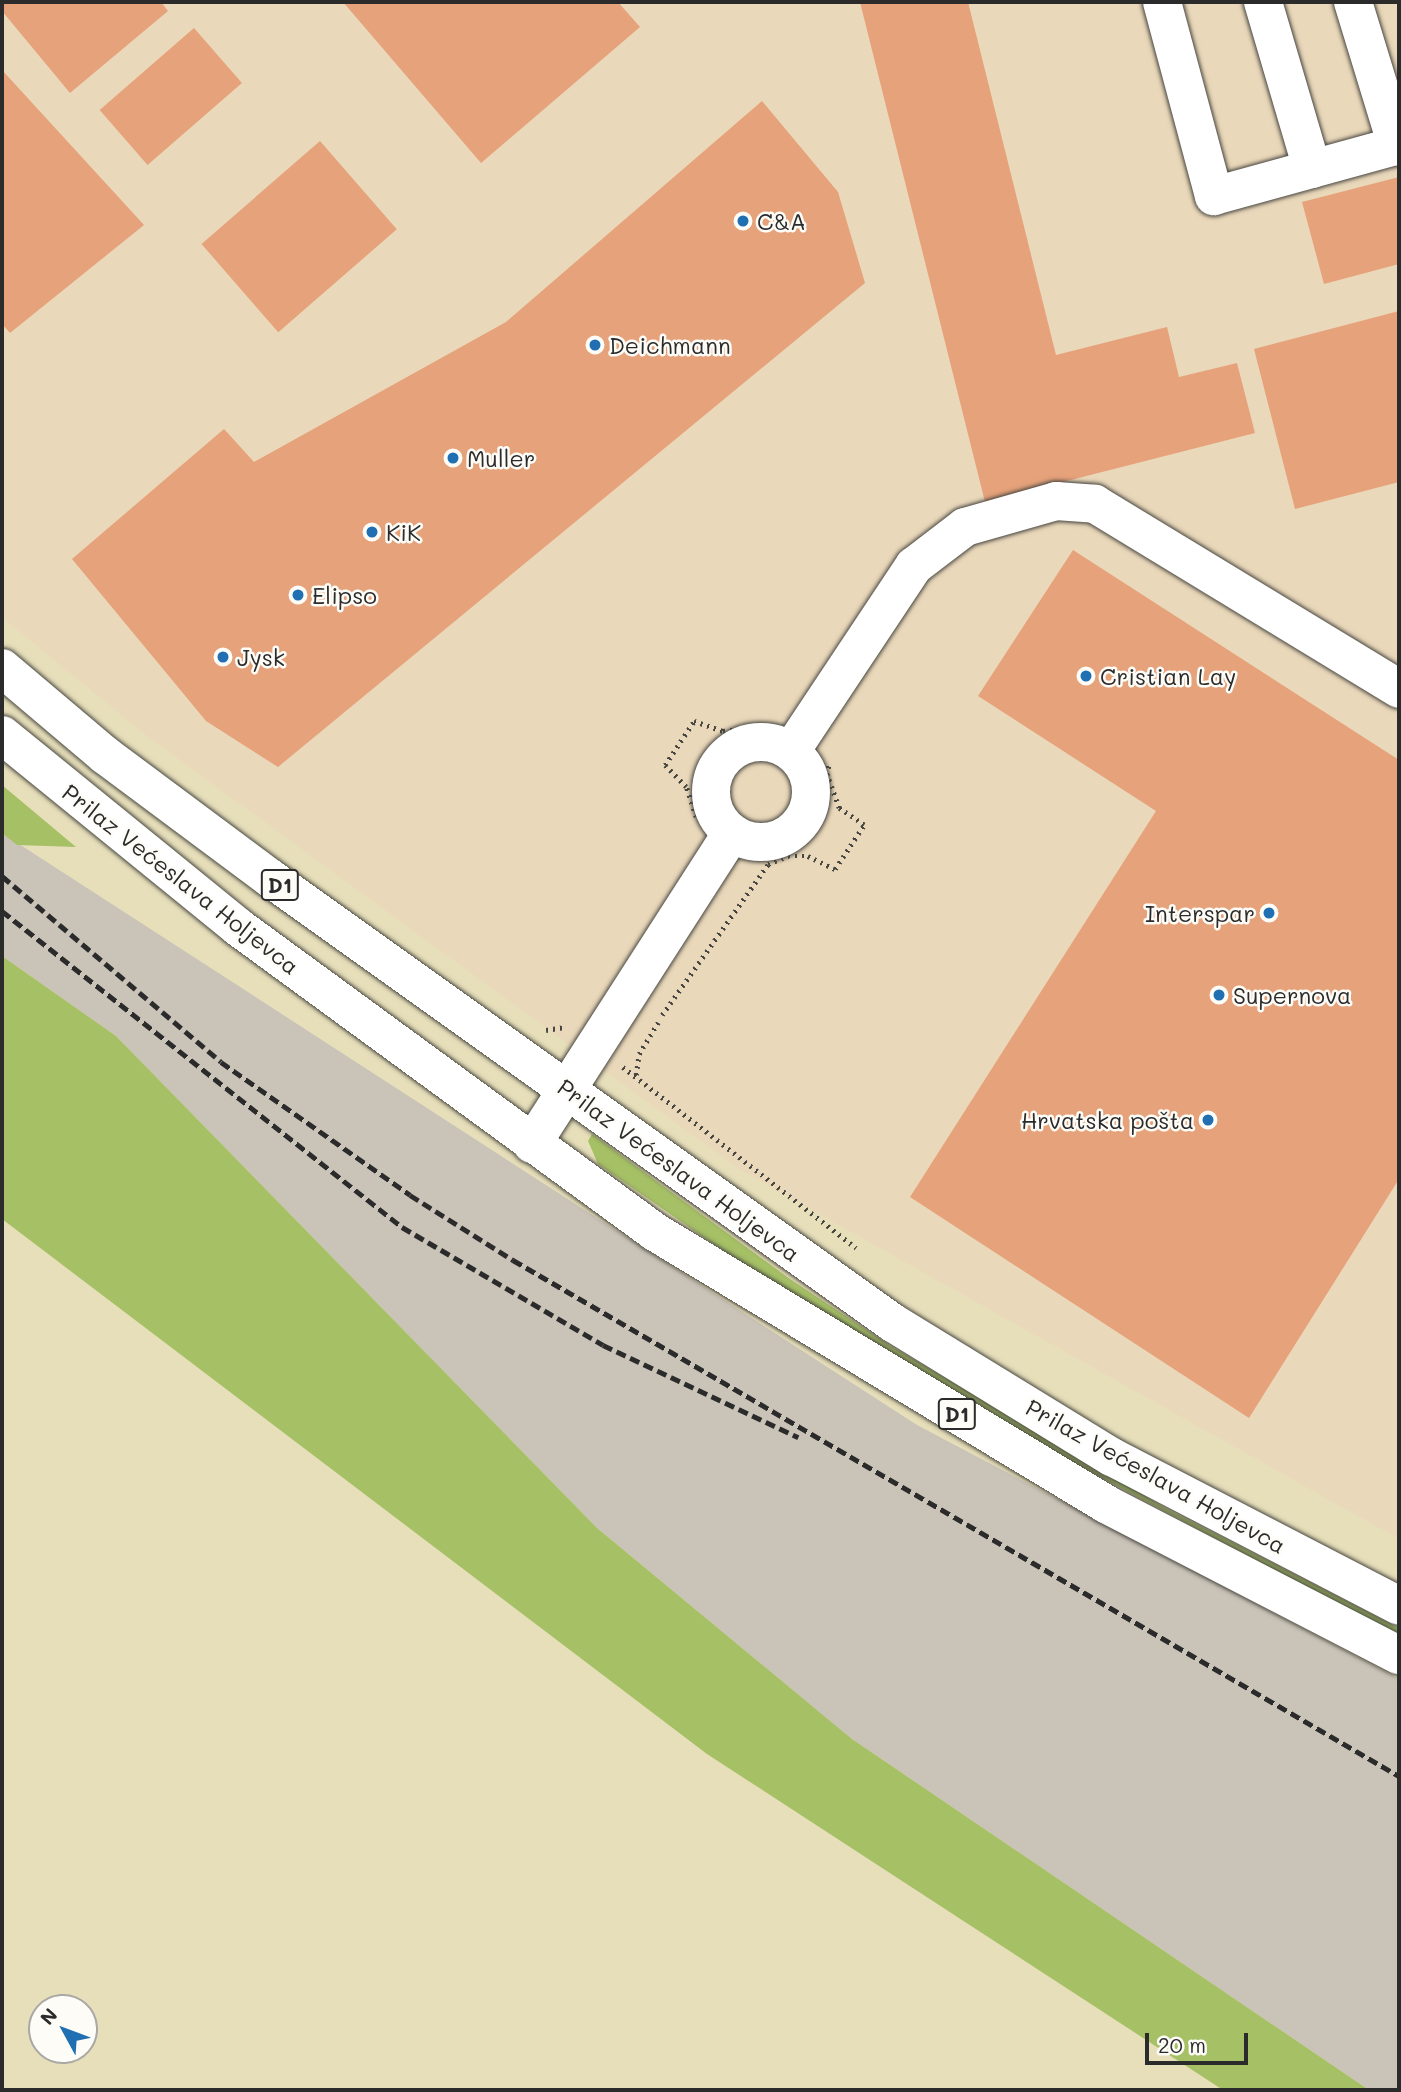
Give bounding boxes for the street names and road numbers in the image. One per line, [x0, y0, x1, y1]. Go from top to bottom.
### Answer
street label: Prilaz Većeslava Holjevca [57, 778, 305, 980]
road number: D1 [261, 868, 299, 903]
street label: Prilaz Većeslava Holjevca [553, 1073, 805, 1267]
street label: Prilaz Većeslava Holjevca [1021, 1393, 1291, 1559]
road number: D1 [938, 1396, 976, 1432]

